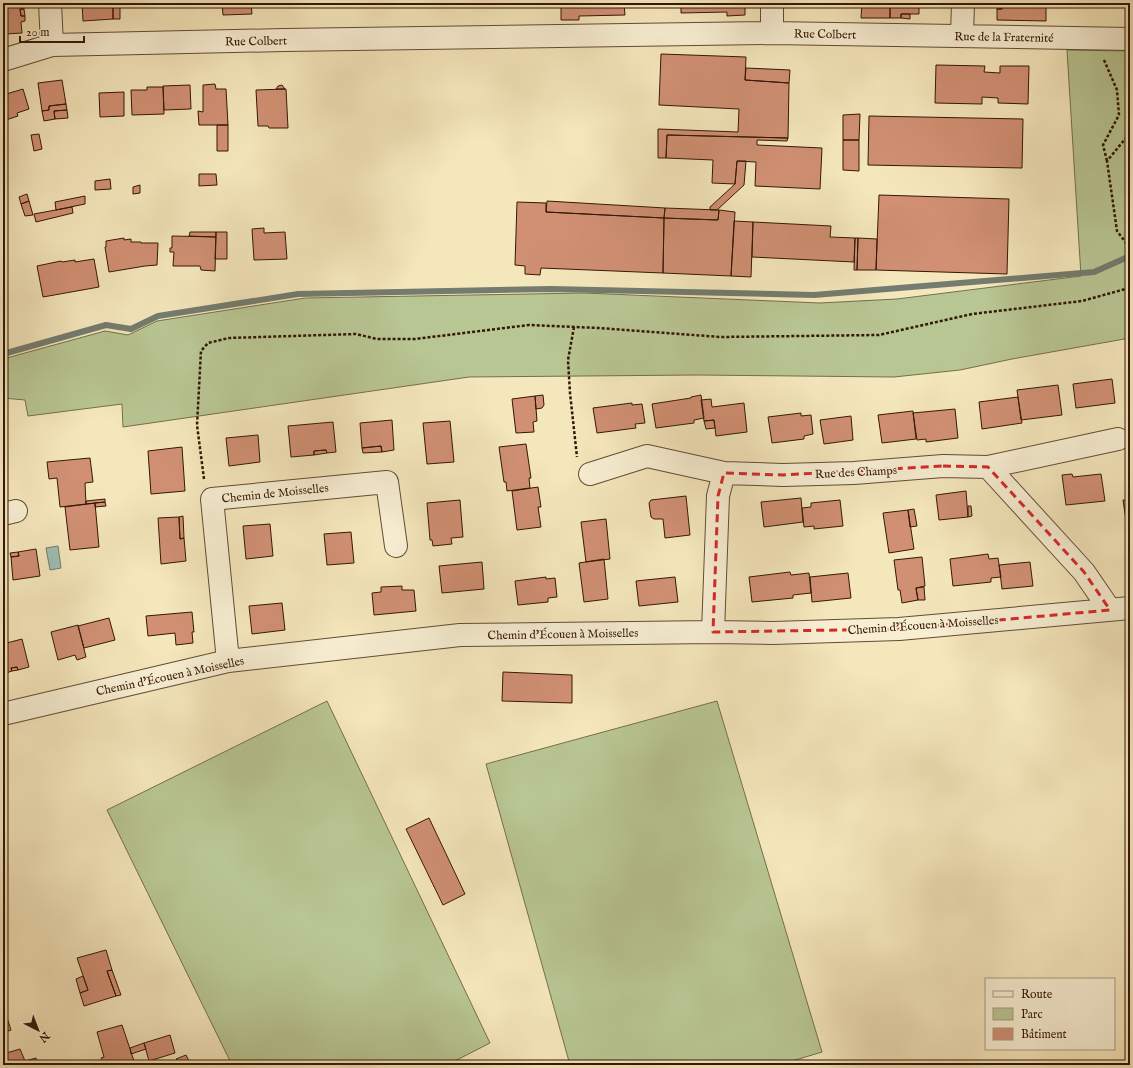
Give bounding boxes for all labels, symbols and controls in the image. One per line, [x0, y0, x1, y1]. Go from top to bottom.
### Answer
scale bar [20, 18, 84, 44]
text: 20 m [26, 25, 49, 40]
street label: Rue Colbert [794, 26, 856, 43]
street label: Rue de la Fraternité [954, 29, 1054, 46]
street label: Rue Colbert [225, 33, 287, 50]
street label: Rue des Champs [815, 463, 898, 483]
street label: Chemin de Moisselles [221, 480, 329, 507]
street label: Chemin d'Écouen à Moisselles [847, 612, 999, 638]
street label: Chemin d'Écouen à Moisselles [487, 625, 639, 643]
street label: Chemin d'Écouen à Moisselles [94, 652, 246, 700]
legend [985, 978, 1115, 1050]
text: Route [1021, 987, 1053, 1002]
text: Parc [1021, 1007, 1043, 1022]
north arrow [18, 1010, 58, 1050]
text: Bâtiment [1021, 1027, 1067, 1042]
text: N [35, 1028, 53, 1045]

